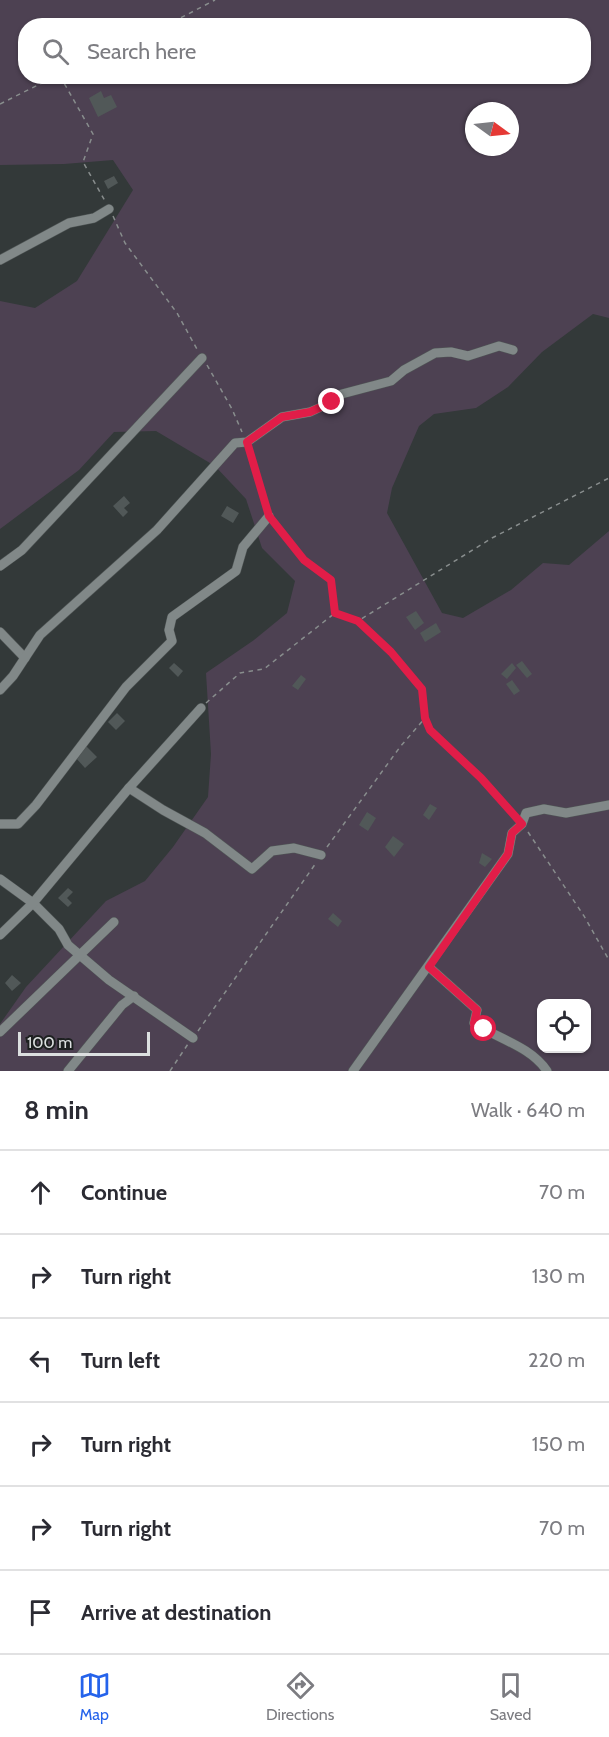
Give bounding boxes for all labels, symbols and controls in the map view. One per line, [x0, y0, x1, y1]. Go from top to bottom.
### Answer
search box [18, 18, 591, 84]
icon: search [39, 35, 72, 68]
text: Search here [87, 38, 196, 65]
north arrow [465, 102, 519, 156]
route end [318, 388, 344, 414]
map controls [537, 999, 591, 1053]
button: locate [537, 999, 591, 1053]
route start [470, 1015, 496, 1041]
scale bar [18, 1029, 150, 1056]
text: 100 m [27, 1033, 72, 1052]
text: 8 min [24, 1094, 89, 1126]
text: Walk · 640 m [471, 1098, 585, 1122]
icon: ahead [24, 1176, 57, 1209]
text: Continue [81, 1179, 167, 1206]
text: 70 m [539, 1180, 585, 1204]
icon: right [24, 1260, 57, 1293]
text: Turn right [81, 1263, 171, 1290]
text: 130 m [532, 1264, 585, 1288]
icon: left [24, 1344, 57, 1377]
text: Turn left [81, 1347, 160, 1374]
text: 220 m [528, 1348, 585, 1372]
icon: right [24, 1428, 57, 1461]
text: Turn right [81, 1431, 171, 1458]
text: 150 m [532, 1432, 585, 1456]
icon: right [24, 1512, 57, 1545]
text: Turn right [81, 1515, 171, 1542]
text: 70 m [539, 1516, 585, 1540]
icon: arrive [24, 1596, 57, 1629]
text: Arrive at destination [81, 1599, 271, 1626]
tab: Map [78, 1669, 111, 1724]
tab: Directions [266, 1669, 334, 1724]
tab: Saved [490, 1669, 531, 1724]

